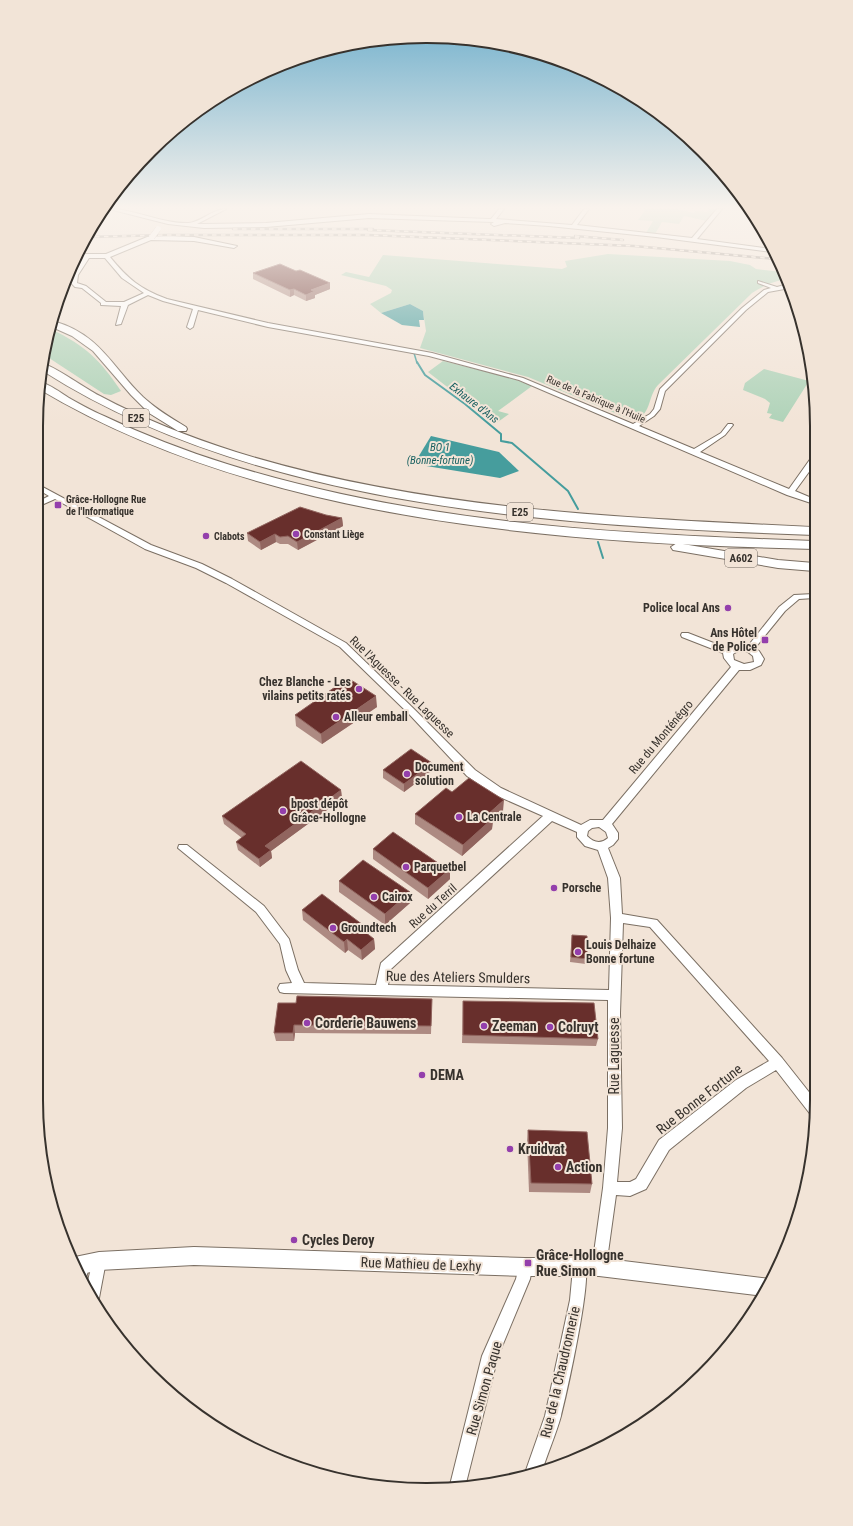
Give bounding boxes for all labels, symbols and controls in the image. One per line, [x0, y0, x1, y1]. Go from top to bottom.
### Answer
street label: Rue de la Fabrique à l'Huile [545, 373, 647, 425]
water label: Exhaure d'Ans [447, 380, 501, 426]
road number: E25 [123, 409, 149, 427]
water label: BO 1 (Bonne-fortune) [407, 441, 473, 467]
place label: Grâce-Hollogne Rue de l'Informatique [66, 494, 146, 517]
marker: Grâce-Hollogne Rue de l'Informatique [53, 500, 63, 510]
road number: E25 [507, 503, 533, 521]
marker: Constant Liège [291, 529, 301, 539]
place label: Constant Liège [304, 529, 364, 540]
marker: Clabots [201, 531, 211, 541]
place label: Clabots [214, 531, 245, 542]
road number: A602 [725, 549, 757, 567]
place label: Police local Ans [643, 601, 721, 615]
marker: Police local Ans [723, 603, 733, 613]
place label: Ans Hôtel de Police [710, 626, 757, 654]
street label: Rue l'Aguesse - Rue Laguesse [347, 633, 457, 741]
marker: Ans Hôtel de Police [760, 635, 770, 645]
place label: Chez Blanche - Les vilains petits ratés [259, 675, 352, 703]
marker: Chez Blanche - Les vilains petits ratés [354, 684, 364, 694]
street label: Rue du Monténégro [626, 697, 696, 777]
place label: Alleur emball [344, 710, 408, 724]
marker: Alleur emball [331, 712, 341, 722]
place label: Document solution [415, 760, 464, 788]
marker: Document solution [402, 769, 412, 779]
place label: bpost dépôt Grâce-Hollogne [291, 797, 366, 825]
marker: bpost dépôt Grâce-Hollogne [278, 806, 288, 816]
place label: La Centrale [467, 810, 522, 824]
marker: La Centrale [454, 812, 464, 822]
place label: Parquetbel [414, 860, 466, 874]
marker: Parquetbel [401, 862, 411, 872]
street label: Rue du Terril [406, 881, 460, 931]
place label: Porsche [562, 881, 602, 895]
marker: Porsche [549, 883, 559, 893]
place label: Cairox [382, 890, 413, 904]
marker: Cairox [369, 892, 379, 902]
place label: Groundtech [341, 921, 396, 935]
marker: Groundtech [328, 923, 338, 933]
place label: Louis Delhaize Bonne fortune [586, 938, 656, 966]
marker: Louis Delhaize Bonne fortune [573, 947, 583, 957]
street label: Rue des Ateliers Smulders [386, 968, 530, 986]
place label: Corderie Bauwens [315, 1015, 416, 1031]
street label: Rue Laguesse [606, 1017, 622, 1094]
marker: Corderie Bauwens [302, 1018, 312, 1028]
place label: Zeeman [492, 1018, 537, 1034]
place label: Colruyt [558, 1019, 599, 1035]
marker: Zeeman [479, 1021, 489, 1031]
marker: Colruyt [545, 1022, 555, 1032]
street label: Rue Bonne Fortune [653, 1060, 745, 1137]
place label: DEMA [430, 1067, 465, 1083]
marker: DEMA [417, 1070, 427, 1080]
place label: Kruidvat [518, 1141, 565, 1157]
marker: Kruidvat [505, 1144, 515, 1154]
place label: Action [566, 1159, 603, 1175]
marker: Action [553, 1162, 563, 1172]
place label: Cycles Deroy [302, 1232, 375, 1248]
marker: Cycles Deroy [289, 1235, 299, 1245]
place label: Grâce-Hollogne Rue Simon [536, 1247, 624, 1279]
street label: Rue Mathieu de Lexhy [360, 1254, 482, 1274]
marker: Grâce-Hollogne Rue Simon [523, 1258, 533, 1268]
street label: Rue de la Chaudronnerie [537, 1304, 583, 1439]
street label: Rue Simon Paque [463, 1339, 505, 1437]

